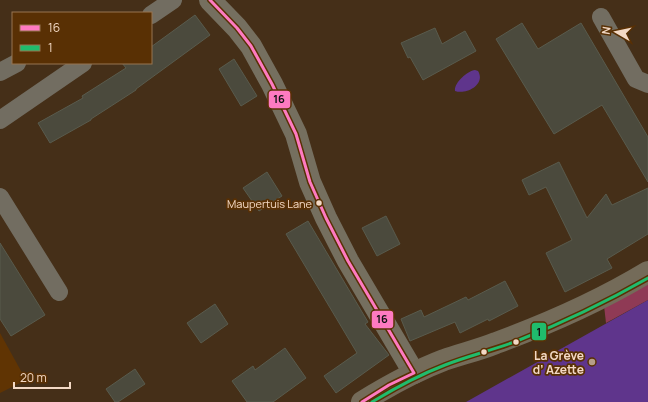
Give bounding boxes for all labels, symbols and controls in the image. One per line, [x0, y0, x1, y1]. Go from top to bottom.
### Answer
legend [12, 12, 152, 64]
north arrow [596, 12, 636, 52]
text: 16 [48, 19, 60, 36]
text: N [598, 25, 614, 35]
text: 1 [48, 39, 53, 56]
line badge: 16 [268, 90, 291, 109]
text: 16 [273, 91, 285, 106]
place label: Maupertuis Lane [227, 196, 313, 211]
marker: Maupertuis Lane [314, 198, 324, 208]
line badge: 16 [371, 310, 394, 329]
text: 16 [376, 311, 388, 326]
line badge: 1 [531, 322, 547, 341]
text: 1 [537, 324, 541, 339]
unlabelled marker [511, 337, 521, 347]
unlabelled marker [479, 347, 489, 357]
place label: La Grève d’ Azette [533, 347, 584, 378]
marker: La Grève d’ Azette [587, 357, 597, 367]
scale bar [14, 364, 70, 390]
text: 20 m [20, 369, 47, 386]

